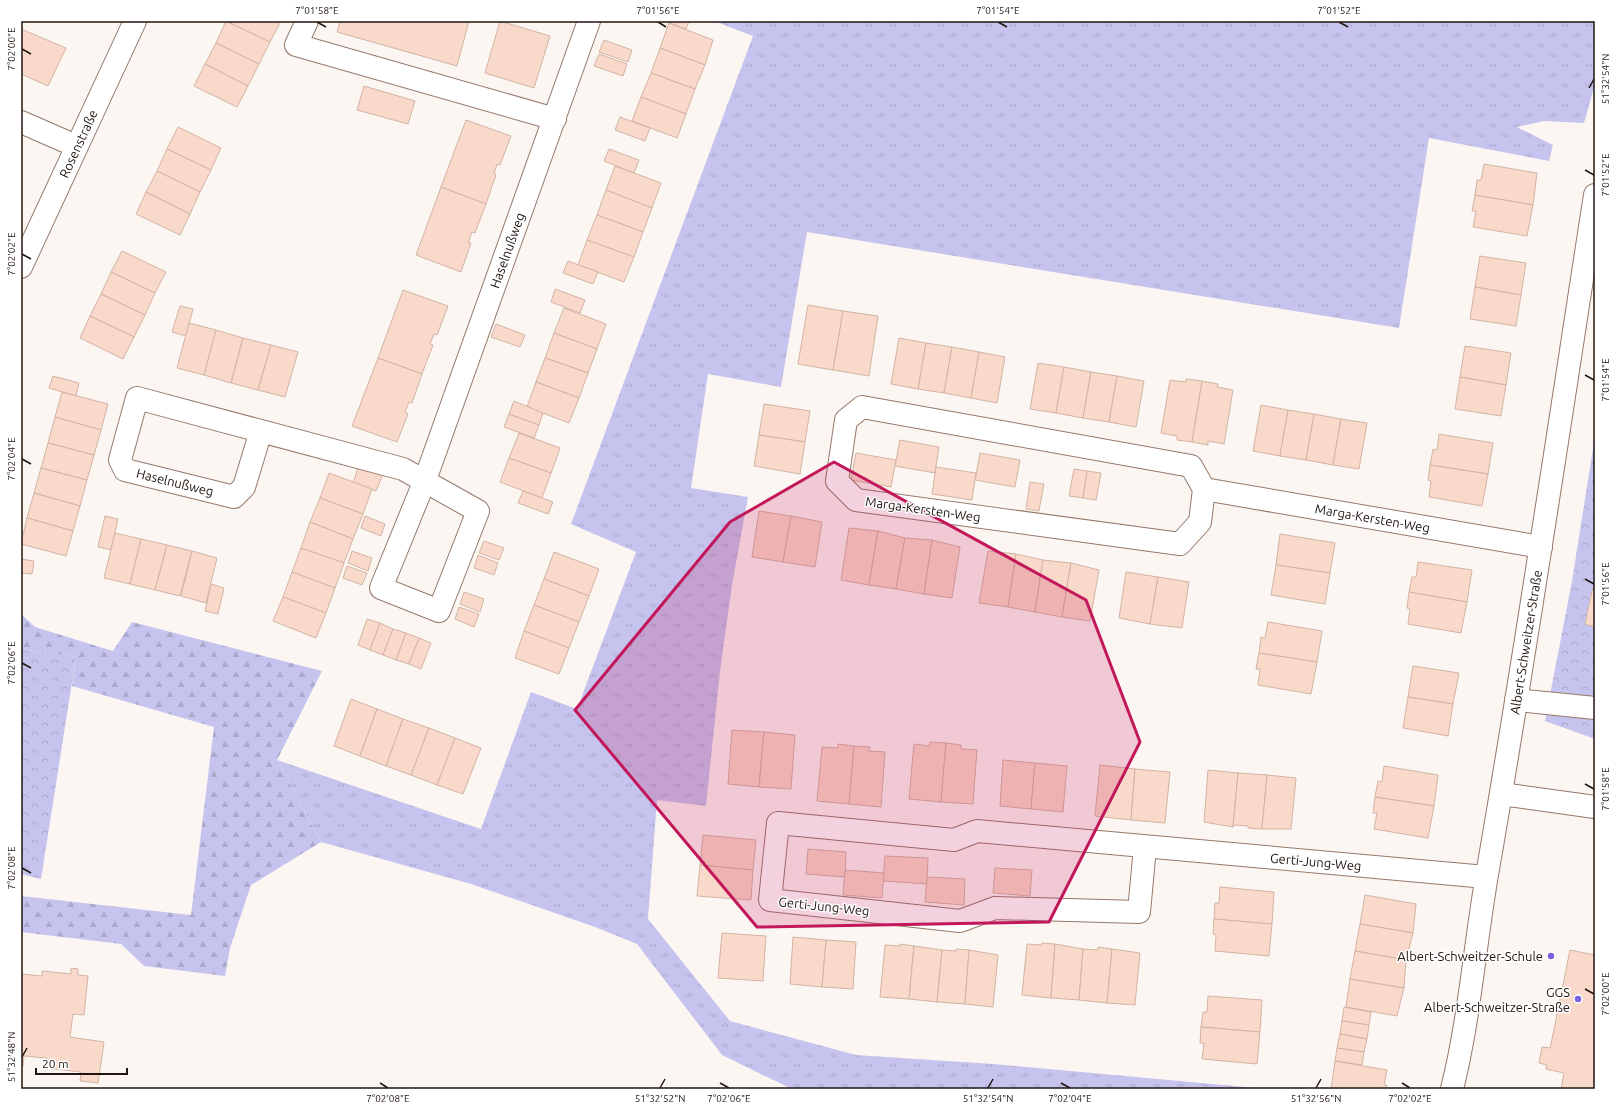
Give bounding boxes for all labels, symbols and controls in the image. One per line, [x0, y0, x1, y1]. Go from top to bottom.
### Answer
text: 7°01'58"E [295, 5, 339, 16]
text: 7°01'56"E [636, 5, 680, 16]
text: 7°01'54"E [976, 5, 1020, 16]
text: 7°01'52"E [1317, 5, 1361, 16]
text: 7°02'00"E [6, 27, 17, 71]
text: 51°32'54"N [1600, 54, 1611, 104]
street label: Rosenstraße [56, 107, 100, 180]
text: 7°01'52"E [1600, 153, 1611, 197]
street label: Haselnußweg [487, 211, 527, 290]
text: 7°02'02"E [6, 232, 17, 276]
text: 7°01'54"E [1600, 358, 1611, 402]
text: 7°02'04"E [6, 437, 17, 481]
street label: Haselnußweg [135, 466, 215, 498]
street label: Marga-Kersten-Weg [864, 494, 982, 524]
street label: Marga-Kersten-Weg [1314, 501, 1431, 535]
text: 7°01'56"E [1600, 562, 1611, 606]
street label: Albert-Schweitzer-Straße [1507, 569, 1544, 715]
text: 7°02'06"E [6, 641, 17, 685]
text: 7°01'58"E [1600, 767, 1611, 811]
text: 7°02'08"E [6, 846, 17, 890]
street label: Gerti-Jung-Weg [1270, 851, 1362, 873]
street label: Gerti-Jung-Weg [778, 894, 870, 918]
place label: Albert-Schweitzer-Schule [1397, 949, 1543, 963]
marker: Albert-Schweitzer-Schule [1546, 951, 1556, 961]
text: 7°02'00"E [1600, 972, 1611, 1016]
place label: GGS Albert-Schweitzer-Straße [1424, 985, 1570, 1014]
marker: GGS Albert-Schweitzer-Straße [1573, 994, 1583, 1004]
text: 51°32'48"N [6, 1032, 17, 1082]
scale bar [36, 1050, 127, 1076]
text: 20 m [42, 1057, 69, 1070]
text: 7°02'08"E [366, 1093, 410, 1104]
text: 51°32'52"N [635, 1093, 685, 1104]
text: 7°02'06"E [707, 1093, 751, 1104]
text: 51°32'54"N [963, 1093, 1013, 1104]
text: 7°02'04"E [1048, 1093, 1092, 1104]
text: 51°32'56"N [1291, 1093, 1341, 1104]
text: 7°02'02"E [1388, 1093, 1432, 1104]

